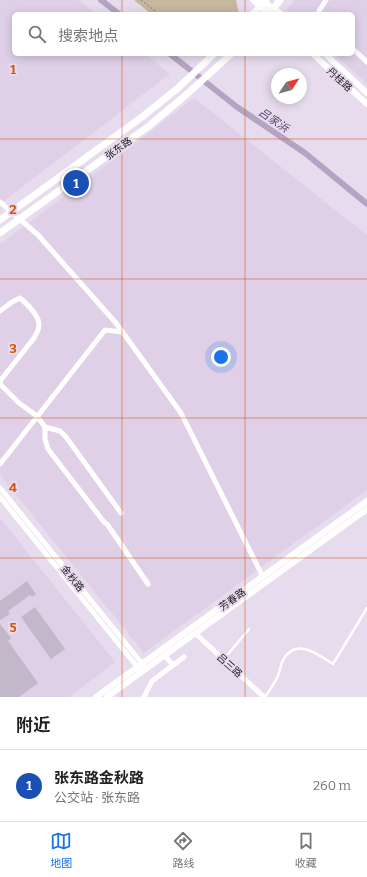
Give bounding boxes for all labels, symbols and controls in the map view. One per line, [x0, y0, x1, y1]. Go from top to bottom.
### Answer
search box [12, 12, 355, 56]
icon: search [26, 23, 48, 45]
text: 搜索地点 [58, 27, 118, 45]
text: 1 [10, 62, 16, 77]
street label: 丹桂路 [324, 65, 354, 94]
north arrow [271, 68, 307, 104]
water label: 吕家浜 [256, 106, 292, 136]
street label: 张东路 [103, 135, 134, 162]
pin: 1 [63, 168, 89, 198]
text: 2 [9, 202, 17, 217]
text: 3 [9, 341, 17, 356]
your location [211, 347, 231, 367]
text: 4 [9, 480, 17, 495]
street label: 金秋路 [58, 563, 86, 594]
street label: 芳春路 [217, 586, 248, 613]
text: 5 [9, 620, 17, 635]
street label: 吕三路 [214, 651, 244, 680]
text: 附近 [16, 715, 50, 736]
text: 张东路金秋路 [54, 769, 144, 787]
text: 1 [26, 778, 32, 793]
text: 260 m [313, 778, 351, 793]
text: 公交站 · 张东路 [54, 790, 140, 805]
tab: 地图 [50, 830, 72, 870]
tab: 路线 [172, 830, 194, 870]
tab: 收藏 [295, 830, 317, 870]

